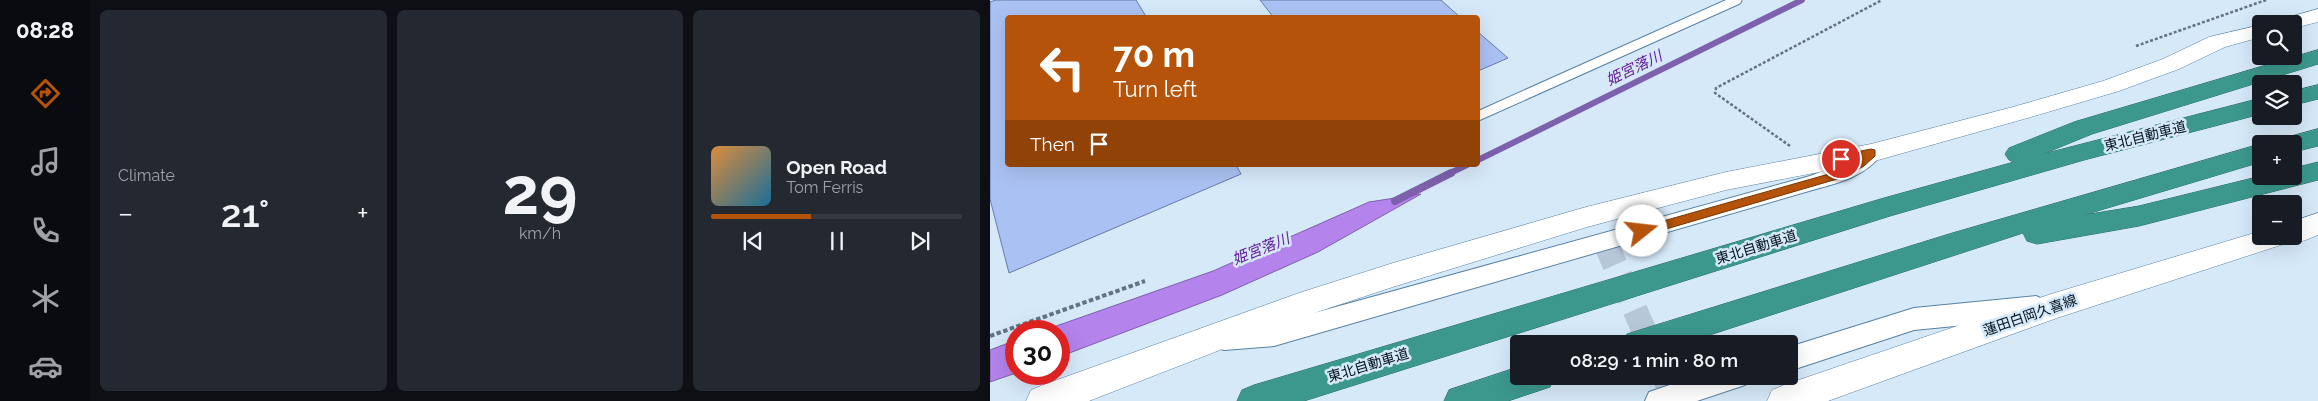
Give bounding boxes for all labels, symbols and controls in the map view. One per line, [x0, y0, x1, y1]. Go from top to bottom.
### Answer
map controls [2252, 15, 2302, 245]
button: search [2252, 15, 2302, 65]
text: 08:28 [16, 17, 74, 43]
text: 70 m [1113, 34, 1195, 75]
icon: left [1030, 35, 1095, 100]
water label: 姫宮落川 [1603, 46, 1667, 89]
button: layers [2252, 75, 2302, 125]
icon: directions [28, 76, 63, 111]
text: Turn left [1113, 76, 1197, 102]
street label: 東北自動車道 [2102, 118, 2188, 154]
icon: arrive [1085, 130, 1113, 158]
text: Then [1030, 133, 1075, 155]
button: + [2252, 135, 2302, 185]
pin [1820, 138, 1862, 180]
icon: music [28, 144, 63, 179]
icon: arrive [1827, 145, 1855, 173]
text: 29 [503, 153, 577, 229]
text: Open Road [786, 156, 887, 178]
text: Climate [118, 166, 175, 185]
text: Tom Ferris [786, 178, 863, 197]
text: 21° [221, 191, 269, 236]
button: − [2252, 195, 2302, 245]
text: − [118, 197, 133, 230]
text: + [357, 197, 369, 230]
position arrow [1615, 204, 1667, 256]
icon: phone [28, 213, 63, 248]
text: km/h [519, 224, 561, 243]
icon: previous [739, 227, 767, 255]
icon: pause [823, 227, 851, 255]
icon: next [906, 227, 934, 255]
street label: 東北自動車道 [1713, 227, 1799, 267]
water label: 姫宮落川 [1230, 229, 1294, 269]
icon: climate [28, 281, 63, 316]
street label: 蓮田白岡久喜線 [1981, 291, 2079, 339]
speed limit sign: 30 [1005, 320, 1070, 385]
street label: 東北自動車道 [1325, 345, 1411, 385]
icon: car [28, 349, 63, 384]
text: 08:29 · 1 min · 80 m [1570, 349, 1738, 371]

